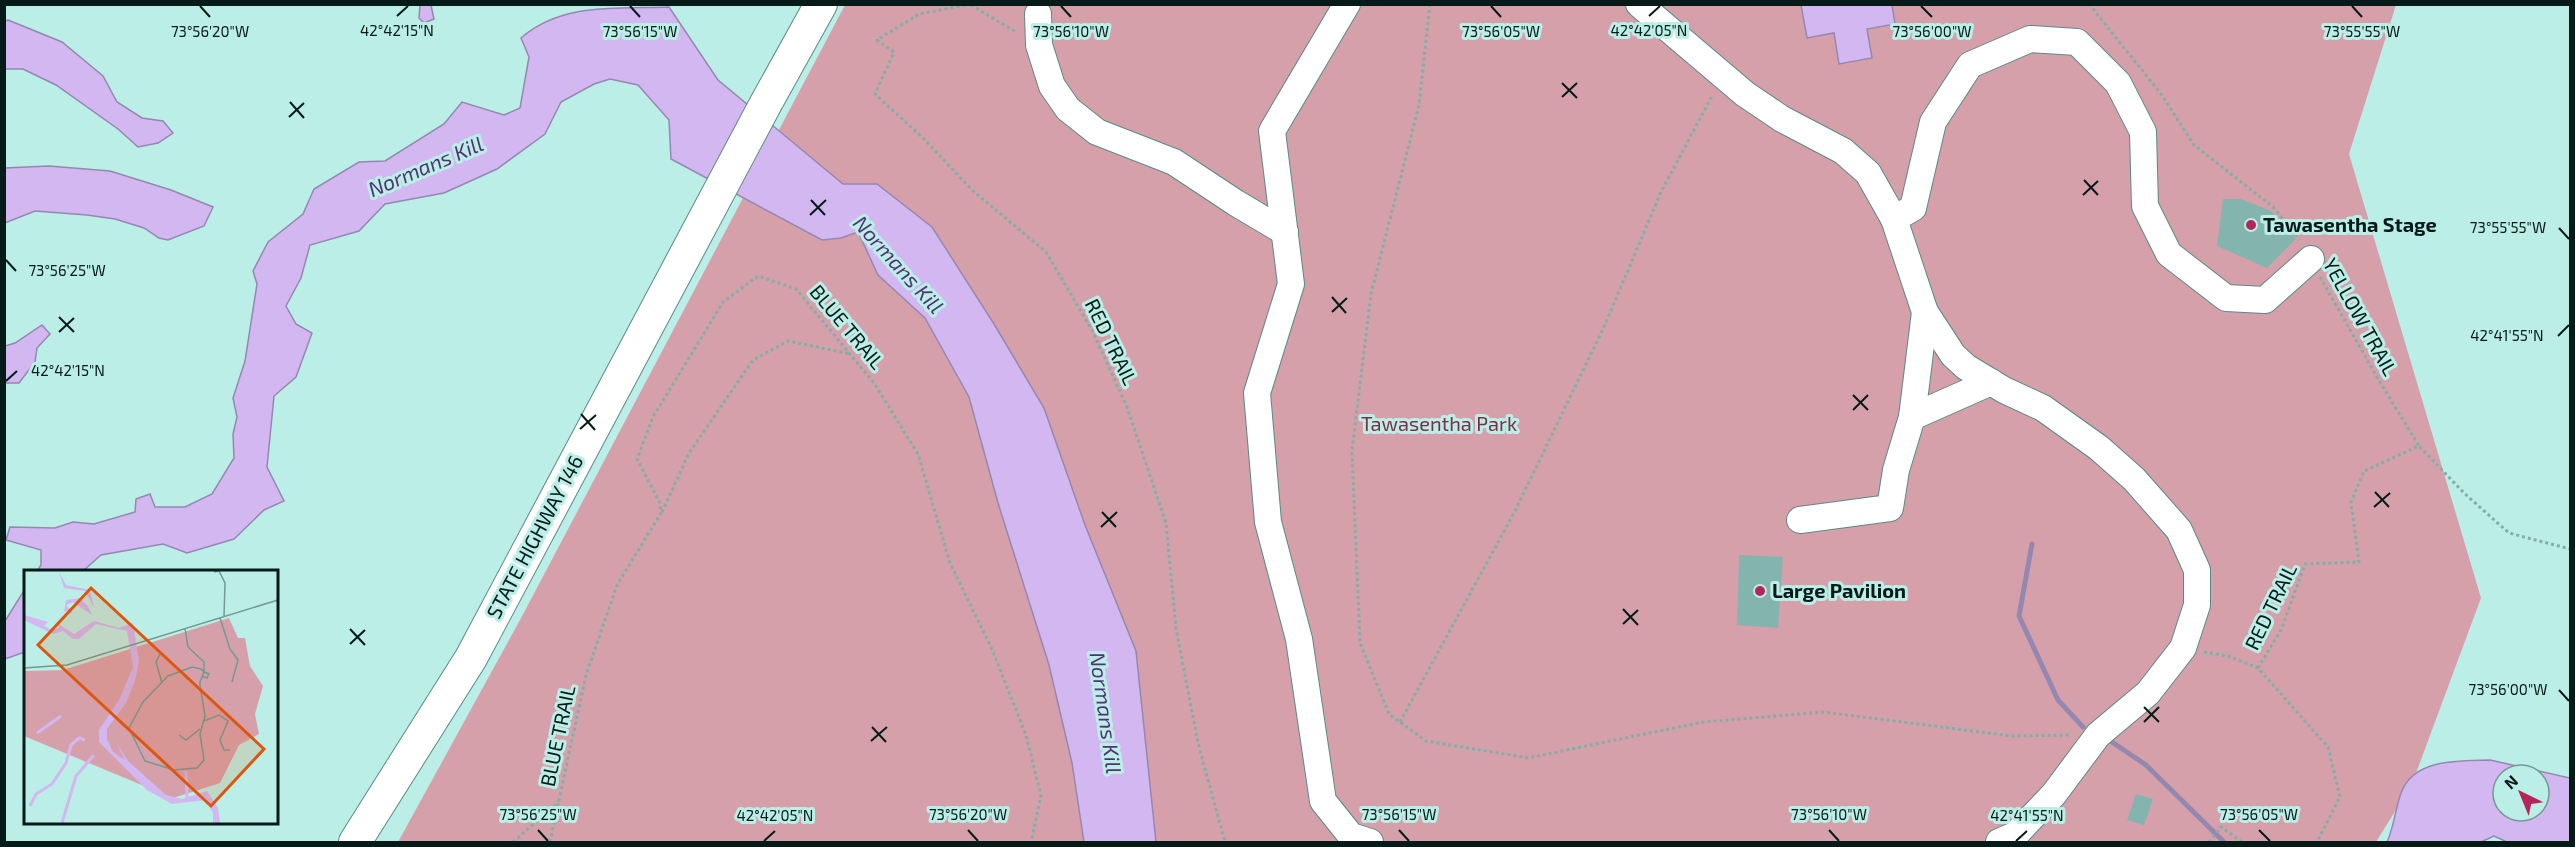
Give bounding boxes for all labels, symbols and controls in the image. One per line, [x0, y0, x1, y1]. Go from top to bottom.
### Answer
text: 42°42'15"N [360, 21, 434, 39]
text: 42°42'05"N [1611, 21, 1687, 39]
text: 73°56'20"W [171, 22, 249, 40]
text: 73°56'15"W [603, 22, 677, 40]
text: 73°56'10"W [1033, 22, 1109, 40]
text: 73°56'05"W [1462, 22, 1540, 40]
text: 73°56'00"W [1893, 22, 1971, 40]
text: 73°55'55"W [2324, 22, 2400, 40]
water label: Normans Kill [364, 130, 487, 201]
water label: Normans Kill [849, 210, 949, 318]
place label: Tawasentha Stage [2263, 212, 2437, 236]
marker: Tawasentha Stage [2244, 218, 2258, 232]
text: 73°55'55"W [2470, 218, 2546, 236]
street label: YELLOW TRAIL [2319, 254, 2403, 379]
text: 73°56'25"W [28, 261, 106, 279]
street label: BLUE TRAIL [806, 279, 890, 373]
street label: RED TRAIL [1081, 295, 1143, 389]
text: 42°41'55"N [2470, 326, 2544, 344]
text: 42°42'15"N [31, 361, 105, 379]
park label: Tawasentha Park [1361, 411, 1517, 435]
street label: STATE HIGHWAY 146 [481, 451, 587, 622]
street label: RED TRAIL [2239, 560, 2301, 654]
inset map [24, 570, 278, 823]
place label: Large Pavilion [1772, 578, 1906, 602]
marker: Large Pavilion [1753, 584, 1767, 598]
water label: Normans Kill [1086, 650, 1127, 775]
text: 73°56'00"W [2469, 680, 2547, 698]
street label: BLUE TRAIL [535, 683, 579, 789]
north arrow [2491, 763, 2551, 823]
text: N [2500, 771, 2521, 793]
text: 73°56'25"W [499, 805, 577, 823]
text: 73°56'20"W [929, 805, 1007, 823]
text: 73°56'15"W [1362, 805, 1436, 823]
text: 73°56'10"W [1791, 805, 1867, 823]
text: 73°56'05"W [2220, 805, 2298, 823]
text: 42°42'05"N [737, 806, 813, 824]
text: 42°41'55"N [1990, 806, 2064, 824]

